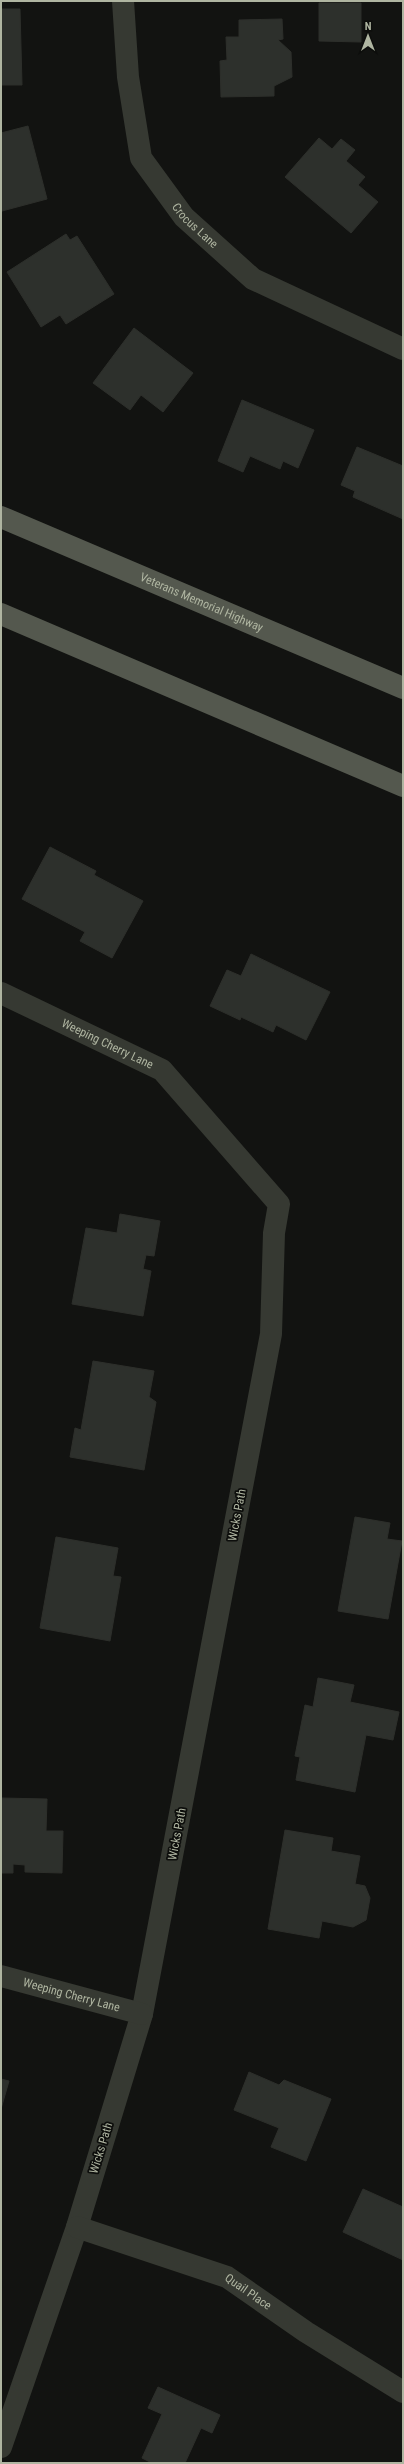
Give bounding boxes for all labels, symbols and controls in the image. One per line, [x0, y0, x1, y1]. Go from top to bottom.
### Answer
north arrow [348, 16, 388, 56]
text: N [365, 20, 372, 33]
street label: Crocus Lane [169, 200, 221, 251]
street label: Veterans Memorial Highway [138, 570, 265, 635]
street label: Weeping Cherry Lane [59, 1016, 156, 1072]
street label: Wicks Path [225, 1488, 249, 1542]
street label: Wicks Path [165, 1807, 189, 1861]
street label: Weeping Cherry Lane [22, 1975, 122, 2015]
street label: Wicks Path [87, 2121, 115, 2175]
street label: Quail Place [222, 2271, 274, 2313]

